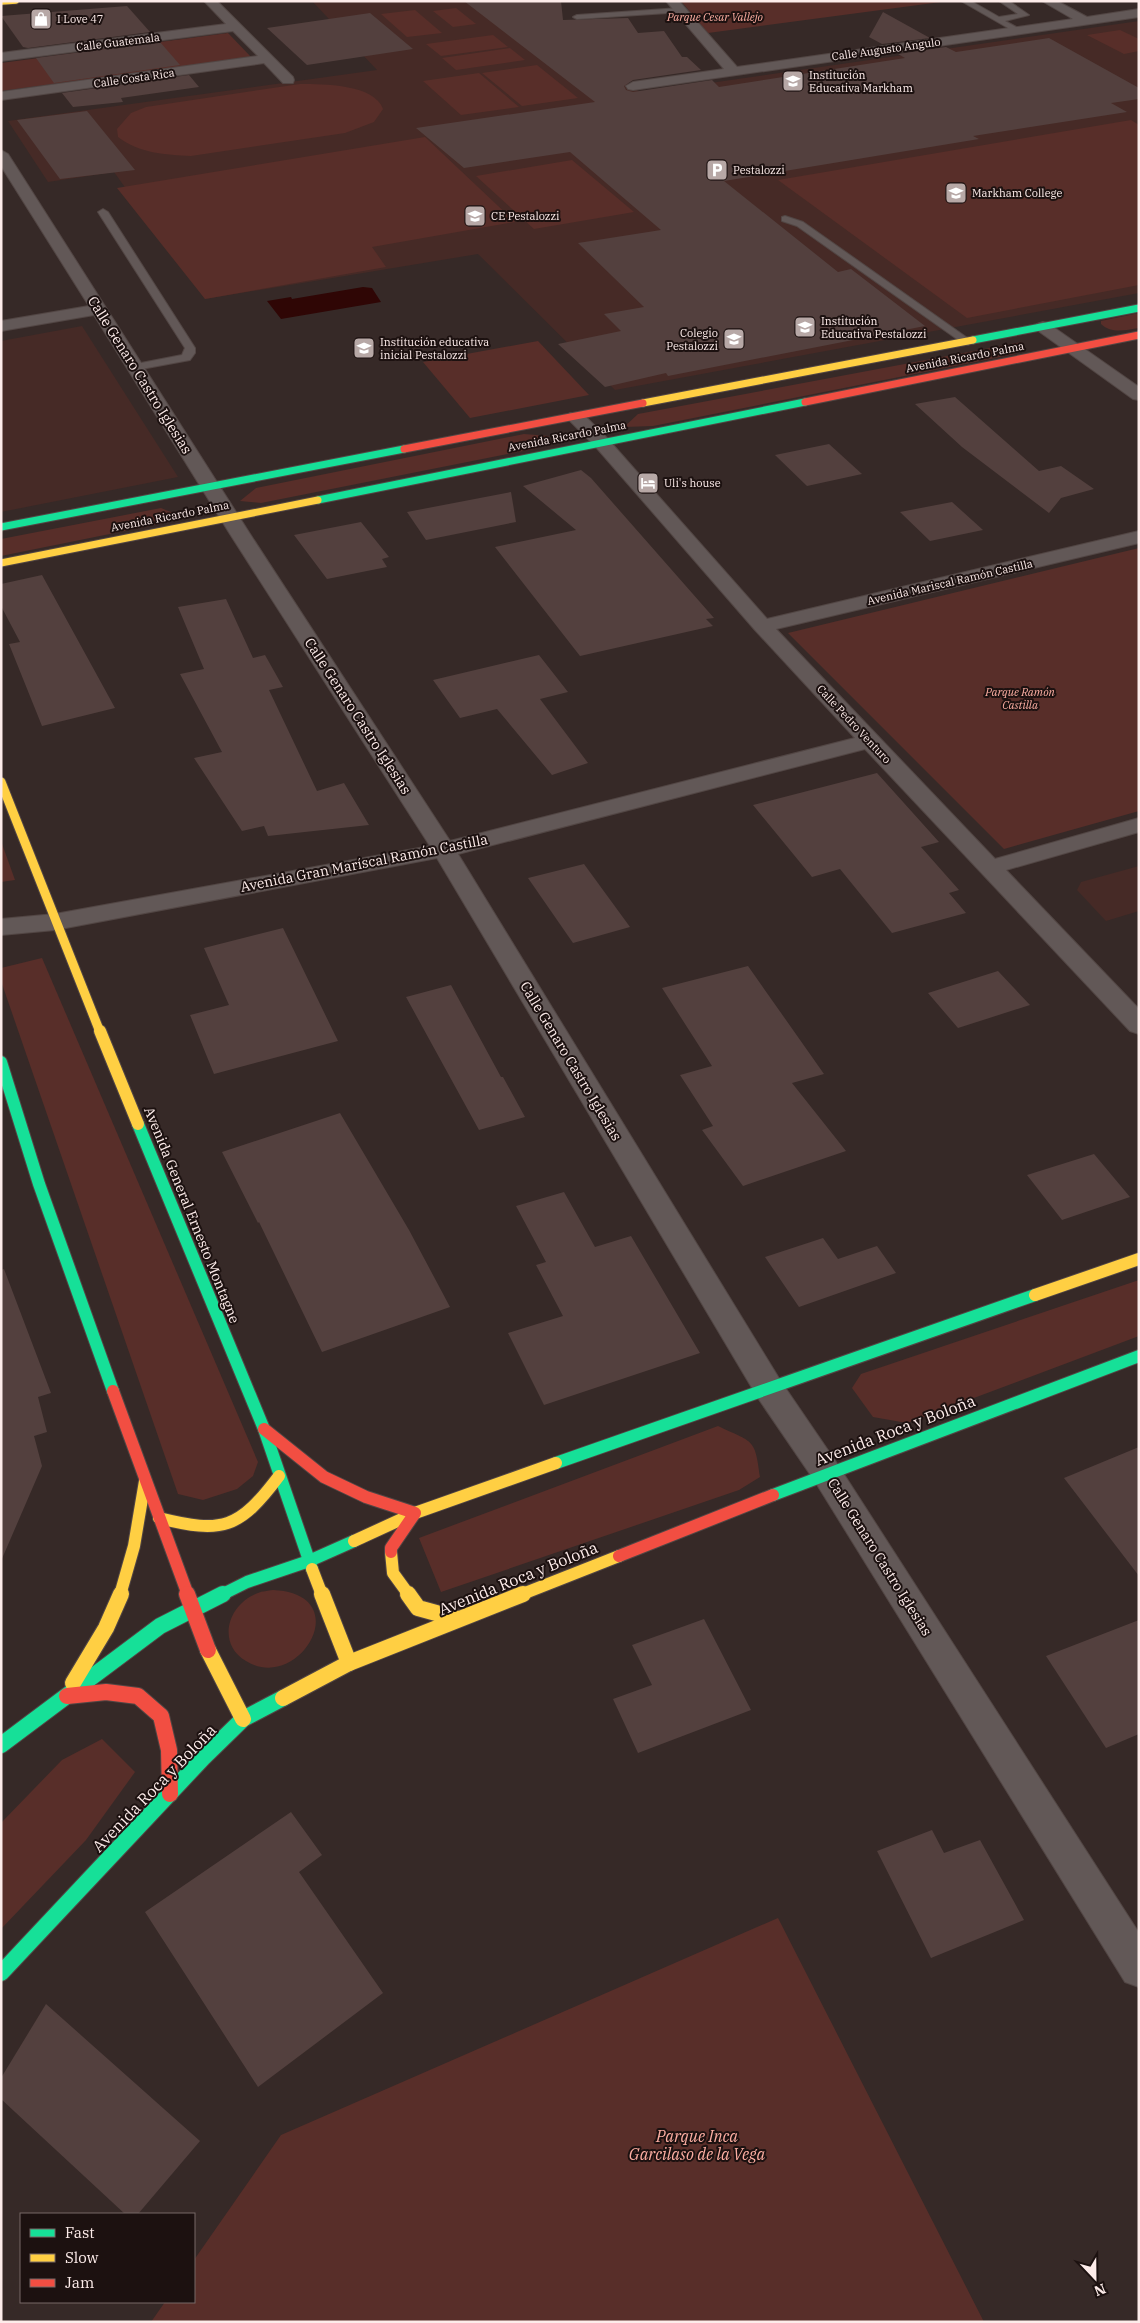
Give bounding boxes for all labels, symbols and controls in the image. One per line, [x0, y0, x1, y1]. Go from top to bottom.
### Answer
shop icon: I Love 47 [29, 7, 53, 31]
park label: Parque Cesar Vallejo [666, 10, 764, 24]
place label: I Love 47 [57, 12, 103, 26]
street label: Calle Guatemala [75, 30, 161, 54]
street label: Calle Augusto Angulo [831, 34, 941, 64]
street label: Calle Costa Rica [93, 65, 175, 91]
place label: Institución Educativa Markham [809, 68, 913, 95]
school or university icon: Institución Educativa Markham [781, 69, 805, 93]
parking icon: Pestalozzi [705, 158, 729, 182]
place label: Pestalozzi [733, 163, 785, 177]
school or university icon: Markham College [944, 181, 968, 205]
place label: Markham College [972, 186, 1062, 200]
school or university icon: CE Pestalozzi [463, 204, 487, 228]
place label: CE Pestalozzi [491, 209, 560, 223]
street label: Calle Genaro Castro Iglesias [84, 293, 196, 457]
place label: Institución Educativa Pestalozzi [821, 314, 927, 341]
school or university icon: Institución Educativa Pestalozzi [793, 315, 817, 339]
place label: Colegio Pestalozzi [666, 326, 719, 353]
school or university icon: Colegio Pestalozzi [722, 327, 746, 351]
place label: Institución educativa inicial Pestalozzi [380, 335, 489, 362]
school or university icon: Institución educativa inicial Pestalozzi [352, 336, 376, 360]
street label: Avenida Ricardo Palma [905, 339, 1025, 375]
street label: Avenida Ricardo Palma [507, 418, 627, 454]
hotel icon: Uli's house [636, 471, 660, 495]
place label: Uli's house [664, 476, 721, 490]
street label: Avenida Ricardo Palma [110, 498, 230, 534]
street label: Avenida Mariscal Ramón Castilla [866, 556, 1034, 608]
street label: Calle Genaro Castro Iglesias [301, 634, 415, 798]
street label: Calle Pedro Venturo [814, 682, 894, 766]
park label: Parque Ramón Castilla [984, 685, 1056, 712]
street label: Avenida Gran Maríscal Ramón Castilla [239, 830, 490, 896]
street label: Calle Genaro Castro Iglesias [516, 978, 626, 1144]
street label: Avenida General Ernesto Montagne [140, 1104, 244, 1326]
street label: Avenida Roca y Boloña [812, 1390, 978, 1470]
street label: Calle Genaro Castro Iglesias [824, 1475, 936, 1639]
street label: Avenida Roca y Boloña [435, 1537, 601, 1619]
street label: Avenida Roca y Boloña [88, 1720, 220, 1856]
park label: Parque Inca Garcilaso de la Vega [629, 2126, 766, 2164]
legend [20, 2213, 195, 2303]
text: Fast [65, 2223, 95, 2242]
text: Slow [65, 2248, 99, 2267]
north arrow [1070, 2253, 1120, 2303]
text: Jam [65, 2273, 94, 2292]
text: N [1091, 2280, 1108, 2300]

